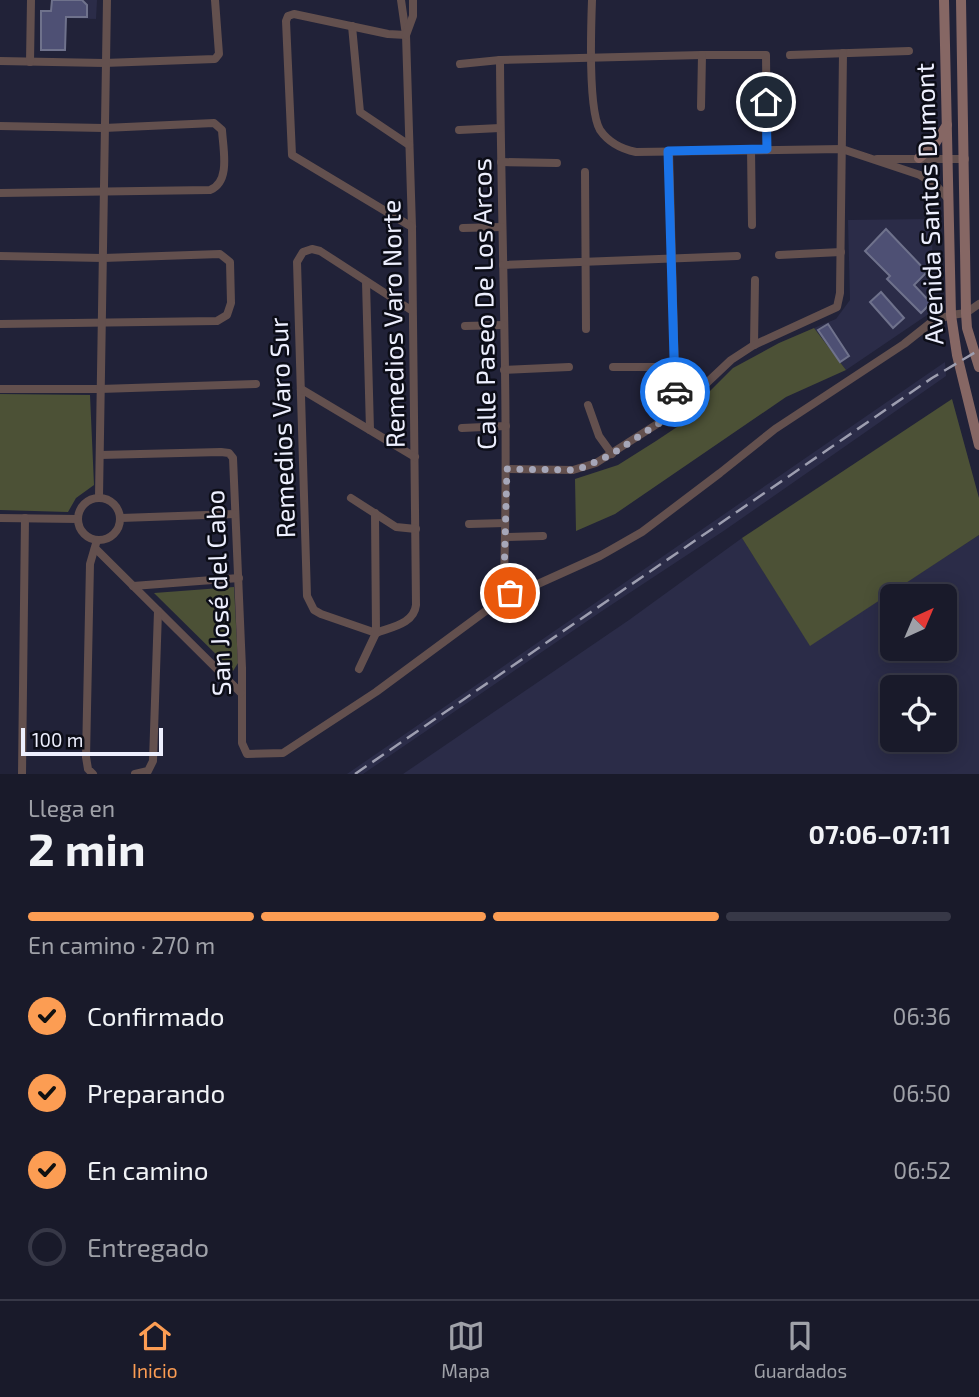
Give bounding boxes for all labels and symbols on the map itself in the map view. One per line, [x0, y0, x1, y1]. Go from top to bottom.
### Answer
street label: Avenida Santos Dumont [908, 62, 948, 345]
pin [736, 72, 796, 132]
street label: Calle Paseo De Los Arcos [465, 158, 501, 450]
street label: Remedios Varo Norte [374, 199, 410, 449]
street label: Remedios Varo Sur [262, 317, 300, 539]
courier [640, 357, 710, 427]
street label: San José del Cabo [198, 489, 236, 697]
pin [480, 563, 540, 623]
north arrow [880, 584, 957, 662]
scale bar [21, 725, 163, 757]

